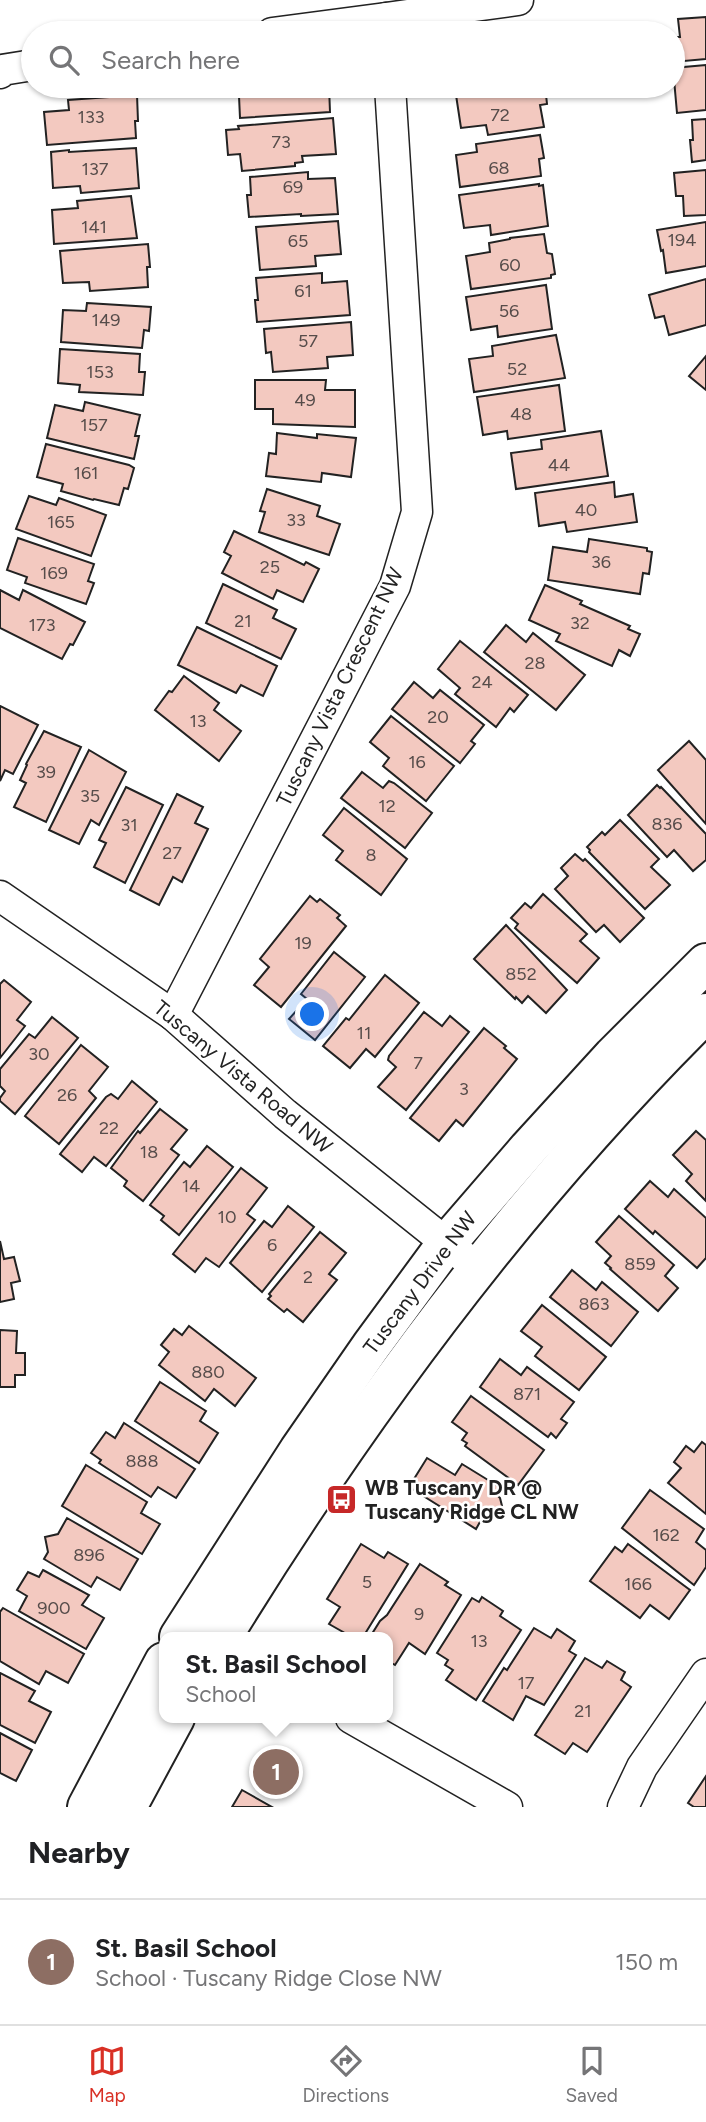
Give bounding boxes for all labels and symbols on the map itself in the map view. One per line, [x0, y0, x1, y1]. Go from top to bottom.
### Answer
house number: 72 [490, 104, 510, 126]
house number: 133 [77, 106, 105, 128]
house number: 73 [271, 131, 291, 153]
house number: 68 [488, 157, 510, 179]
house number: 137 [82, 158, 109, 180]
house number: 69 [283, 176, 303, 198]
house number: 141 [81, 216, 107, 238]
house number: 194 [668, 229, 696, 251]
house number: 65 [288, 230, 308, 252]
house number: 60 [499, 254, 521, 276]
house number: 61 [294, 280, 312, 302]
house number: 56 [499, 300, 519, 322]
house number: 149 [92, 309, 120, 331]
house number: 57 [298, 330, 318, 352]
house number: 52 [507, 358, 527, 380]
house number: 153 [86, 361, 114, 383]
house number: 49 [294, 389, 316, 411]
house number: 48 [510, 403, 532, 425]
house number: 157 [80, 414, 108, 436]
house number: 44 [548, 454, 570, 476]
house number: 161 [73, 462, 99, 484]
house number: 40 [575, 499, 597, 521]
house number: 33 [286, 509, 306, 531]
house number: 165 [47, 511, 75, 533]
house number: 36 [591, 551, 611, 573]
house number: 25 [260, 556, 280, 578]
house number: 169 [40, 562, 68, 584]
street label: Tuscany Vista Crescent NW [271, 563, 408, 810]
house number: 21 [234, 610, 252, 632]
house number: 32 [570, 612, 590, 634]
house number: 173 [29, 614, 55, 636]
house number: 28 [524, 652, 546, 674]
house number: 24 [471, 671, 493, 693]
house number: 20 [427, 706, 449, 728]
house number: 13 [189, 710, 207, 732]
house number: 16 [408, 751, 426, 773]
house number: 39 [36, 761, 56, 783]
house number: 35 [80, 785, 100, 807]
house number: 12 [378, 795, 396, 817]
house number: 836 [651, 813, 683, 835]
house number: 31 [120, 814, 138, 836]
house number: 27 [162, 842, 182, 864]
house number: 8 [365, 844, 377, 866]
house number: 19 [294, 932, 312, 954]
house number: 852 [505, 963, 537, 985]
street label: Tuscany Vista Road NW [149, 995, 338, 1158]
your location [295, 997, 329, 1031]
house number: 11 [357, 1022, 371, 1044]
house number: 30 [28, 1043, 50, 1065]
house number: 7 [413, 1052, 423, 1074]
house number: 3 [459, 1078, 469, 1100]
house number: 26 [57, 1084, 77, 1106]
house number: 22 [99, 1117, 119, 1139]
house number: 18 [140, 1141, 158, 1163]
house number: 14 [182, 1175, 200, 1197]
house number: 10 [218, 1206, 236, 1228]
street label: Tuscany Drive NW [358, 1206, 481, 1359]
house number: 6 [267, 1234, 277, 1256]
house number: 859 [624, 1253, 656, 1275]
house number: 2 [303, 1266, 313, 1288]
house number: 863 [578, 1293, 610, 1315]
house number: 880 [191, 1361, 225, 1383]
house number: 871 [513, 1383, 541, 1405]
house number: 888 [125, 1450, 159, 1472]
place label: WB Tuscany DR @ Tuscany Ridge CL NW [365, 1475, 579, 1524]
bus stop icon: WB Tuscany DR @ Tuscany Ridge CL NW [325, 1483, 359, 1517]
house number: 162 [652, 1524, 680, 1546]
house number: 896 [73, 1544, 105, 1566]
house number: 5 [362, 1571, 372, 1593]
house number: 166 [624, 1573, 652, 1595]
house number: 900 [37, 1597, 71, 1619]
house number: 9 [414, 1603, 424, 1625]
house number: 13 [470, 1630, 488, 1652]
house number: 17 [517, 1672, 535, 1694]
house number: 21 [574, 1700, 592, 1722]
pin: 1 [253, 1746, 299, 1798]

